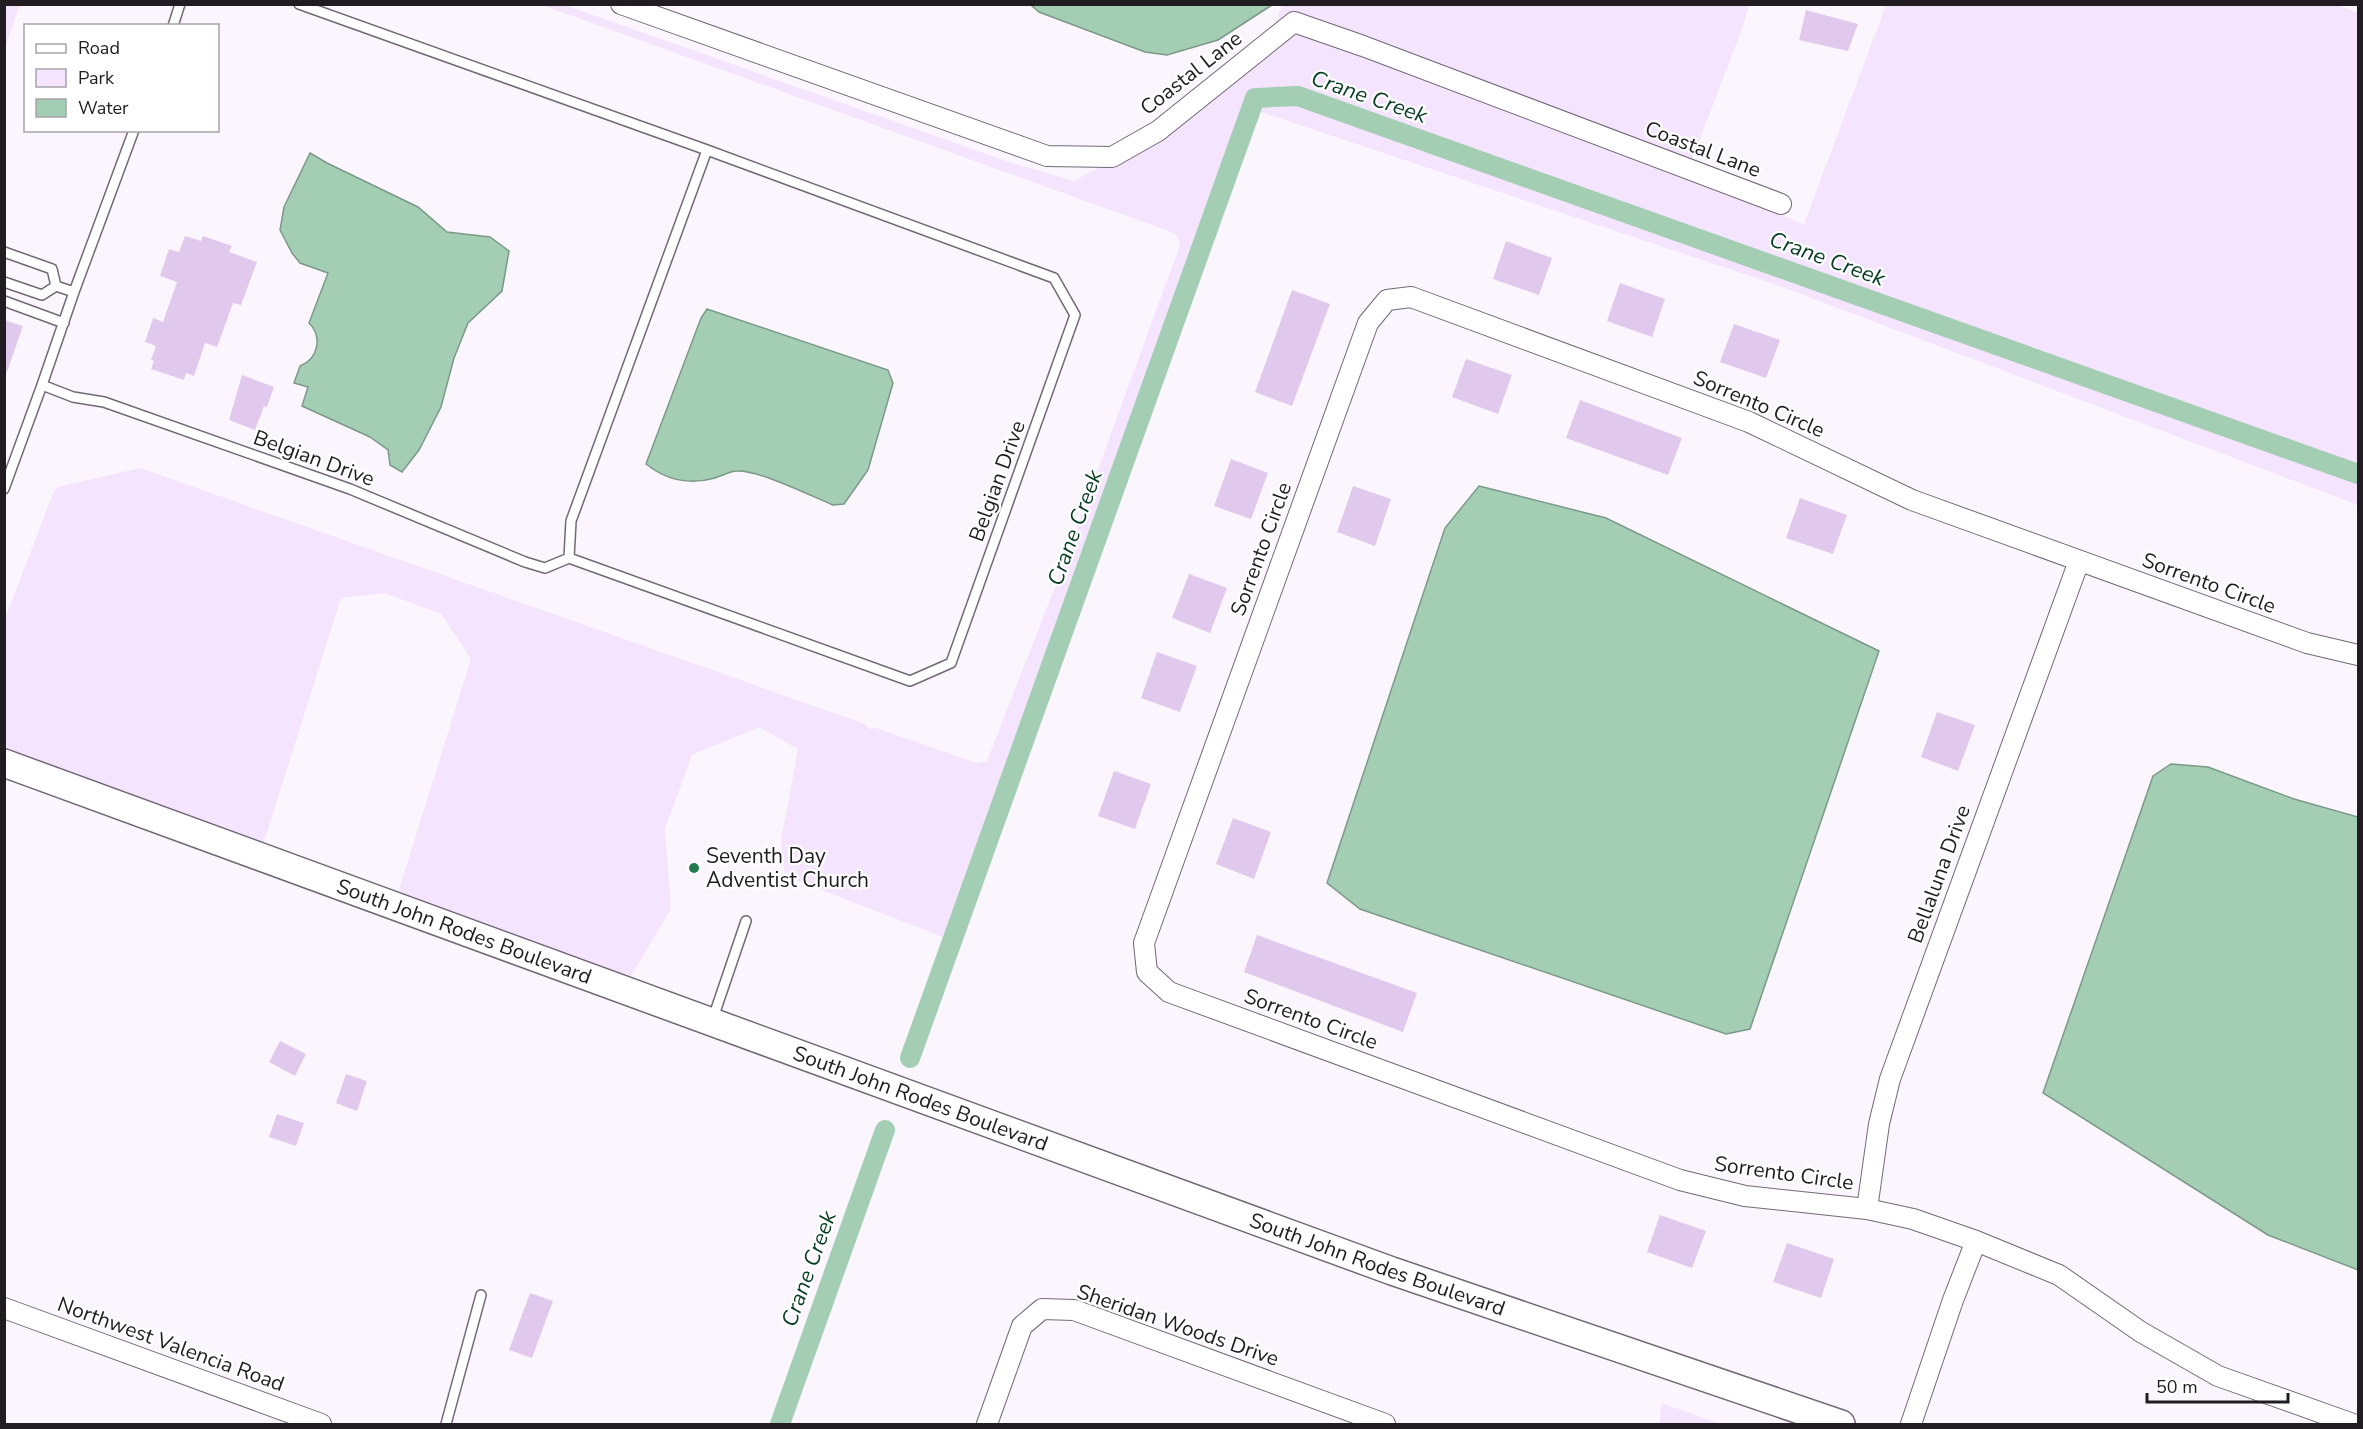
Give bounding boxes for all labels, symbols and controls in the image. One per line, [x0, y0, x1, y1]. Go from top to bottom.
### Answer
legend [24, 24, 219, 132]
street label: Coastal Lane [1134, 24, 1248, 122]
text: Road [78, 36, 120, 60]
water label: Crane Creek [1307, 63, 1432, 131]
text: Park [78, 66, 115, 90]
text: Water [78, 96, 129, 120]
street label: Coastal Lane [1641, 114, 1765, 184]
water label: Crane Creek [1765, 224, 1890, 294]
street label: Sorrento Circle [1689, 364, 1829, 444]
street label: Belgian Drive [962, 417, 1032, 545]
street label: Belgian Drive [250, 423, 378, 493]
water label: Crane Creek [1040, 465, 1110, 590]
street label: Sorrento Circle [1224, 478, 1298, 620]
street label: Sorrento Circle [2138, 546, 2280, 620]
street label: Bellaluna Drive [1901, 801, 1977, 947]
place label: Seventh Day Adventist Church [706, 842, 869, 894]
marker: Seventh Day Adventist Church [687, 861, 701, 875]
street label: South John Rodes Boulevard [333, 872, 596, 991]
street label: Sorrento Circle [1240, 982, 1382, 1056]
street label: South John Rodes Boulevard [789, 1039, 1052, 1158]
street label: Sorrento Circle [1713, 1149, 1855, 1197]
water label: Crane Creek [774, 1206, 844, 1331]
street label: South John Rodes Boulevard [1246, 1206, 1509, 1323]
street label: Sheridan Woods Drive [1073, 1277, 1283, 1373]
street label: Northwest Valencia Road [54, 1290, 288, 1398]
scale bar [2147, 1366, 2288, 1404]
text: 50 m [2156, 1375, 2198, 1399]

